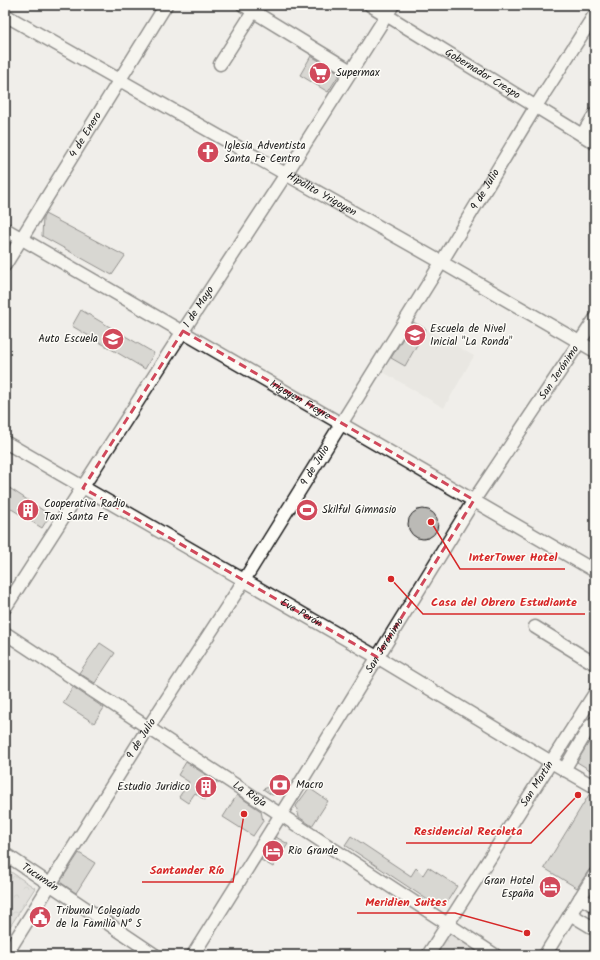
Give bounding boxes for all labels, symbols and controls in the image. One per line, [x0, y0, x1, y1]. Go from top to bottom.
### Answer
street label: Gobernador Crespo [441, 44, 524, 104]
supermarket icon: Supermax [307, 60, 333, 86]
place label: Supermax [336, 64, 380, 82]
street label: 4 de Enero [64, 108, 107, 161]
place label: Iglesia Adventista Santa Fe Centro [224, 137, 306, 168]
church icon: Iglesia Adventista Santa Fe Centro [195, 139, 221, 165]
street label: 9 de Julio [466, 166, 505, 214]
street label: Hipólito Yrigoyen [283, 167, 360, 222]
street label: 1 de Mayo [178, 282, 219, 331]
place label: Escuela de Nivel Inicial "La Ronda" [430, 320, 513, 351]
school or university icon: Escuela de Nivel Inicial "La Ronda" [402, 322, 428, 348]
school or university icon: Auto Escuela [100, 326, 126, 352]
place label: Auto Escuela [38, 330, 98, 348]
street label: San Jerónimo [534, 342, 584, 404]
street label: Irigoyen Freyre [266, 375, 334, 425]
street label: 9 de Julio [296, 441, 335, 490]
place label: Cooperativa Radio Taxi Santa Fe [44, 495, 125, 526]
building icon: Cooperativa Radio Taxi Santa Fe [15, 497, 41, 523]
sports icon: Skilful Gimnasio [294, 497, 320, 523]
place label: Skilful Gimnasio [322, 501, 396, 519]
callout: InterTower Hotel [460, 545, 565, 569]
text: InterTower Hotel [468, 548, 558, 567]
callout: Casa del Obrero Estudiante [423, 590, 585, 614]
text: Casa del Obrero Estudiante [431, 593, 577, 612]
street label: Eva Perón [277, 594, 326, 633]
street label: San Jerónimo [361, 614, 409, 677]
street label: 9 de Julio [122, 715, 161, 763]
street label: San Martín [516, 757, 559, 810]
bank icon: Macro [267, 772, 293, 798]
building icon: Estudio Juridico [193, 774, 219, 800]
street label: La Rioja [229, 776, 270, 812]
place label: Macro [296, 776, 323, 794]
place label: Estudio Juridico [117, 778, 190, 796]
callout: Residencial Recoleta [406, 819, 531, 843]
text: Residencial Recoleta [414, 822, 522, 841]
hotel icon: Rio Grande [260, 838, 286, 864]
place label: Rio Grande [288, 842, 338, 860]
street label: Tucumán [18, 858, 62, 897]
callout: Santander Río [142, 858, 233, 882]
text: Santander Río [150, 861, 225, 880]
place label: Gran Hotel España [484, 872, 534, 903]
hotel icon: Gran Hotel España [537, 874, 563, 900]
callout: Meridien Suites [357, 889, 455, 913]
text: Meridien Suites [365, 893, 447, 912]
place label: Tribunal Colegiado de la Familia N° 5 [56, 902, 143, 933]
public building icon: Tribunal Colegiado de la Familia N° 5 [27, 904, 53, 930]

